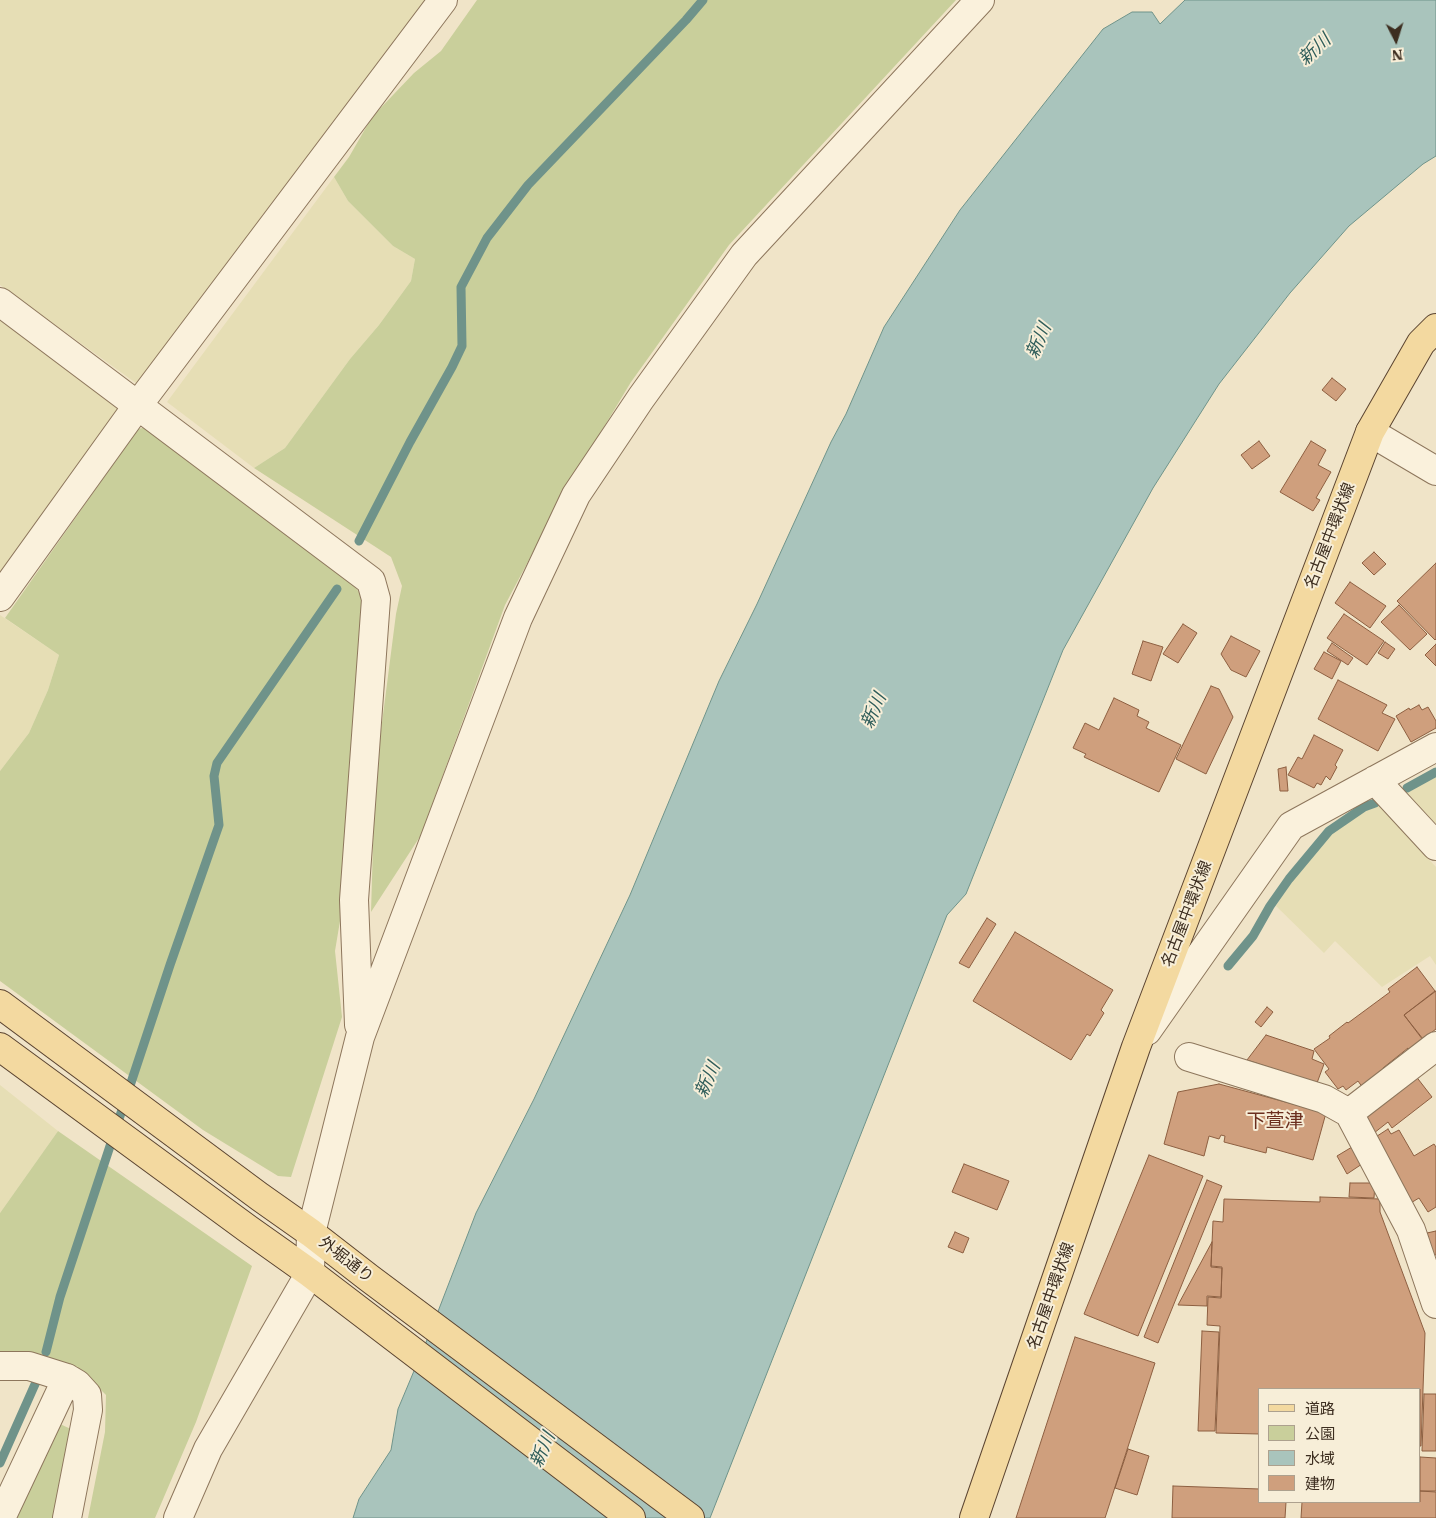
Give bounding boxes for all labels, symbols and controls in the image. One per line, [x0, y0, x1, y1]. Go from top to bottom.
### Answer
north arrow [1371, 15, 1421, 65]
water label: 新川 [1294, 30, 1336, 70]
text: N [1391, 45, 1404, 64]
water label: 新川 [1022, 320, 1056, 362]
street label: 名古屋中環状線 [1301, 480, 1359, 592]
water label: 新川 [857, 690, 891, 732]
street label: 名古屋中環状線 [1158, 858, 1216, 970]
water label: 新川 [691, 1059, 725, 1101]
district label: 下萱津 [1247, 1111, 1303, 1133]
street label: 外堀通り [315, 1233, 377, 1287]
street label: 名古屋中環状線 [1024, 1240, 1078, 1352]
legend [1258, 1388, 1421, 1503]
text: 道路 [1305, 1399, 1335, 1418]
text: 公園 [1305, 1424, 1335, 1443]
water label: 新川 [526, 1429, 560, 1471]
text: 水域 [1305, 1449, 1335, 1468]
text: 建物 [1305, 1474, 1335, 1493]

